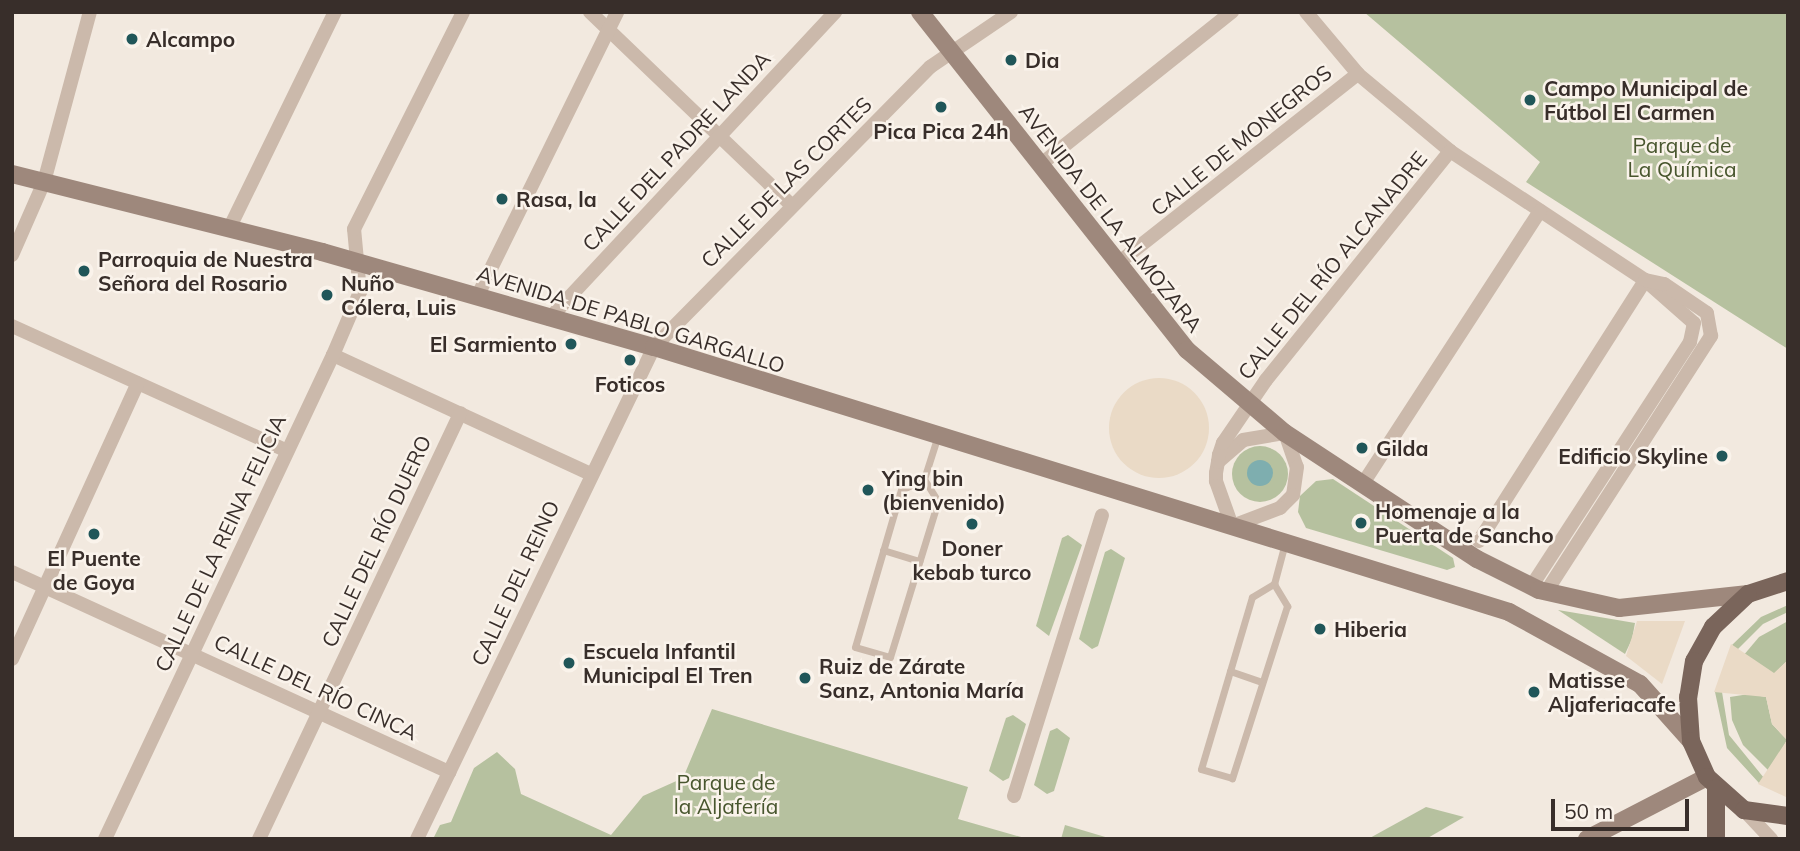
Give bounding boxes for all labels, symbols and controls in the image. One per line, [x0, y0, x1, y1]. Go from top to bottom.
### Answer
place label: Alcampo [146, 26, 235, 52]
marker: Alcampo [124, 31, 140, 47]
street label: CALLE DEL PADRE LANDA [577, 46, 775, 256]
place label: Dia [1025, 47, 1060, 73]
marker: Dia [1003, 52, 1019, 68]
street label: CALLE DE MONEGROS [1146, 59, 1336, 221]
place label: Campo Municipal de Fútbol El Carmen [1544, 75, 1748, 125]
street label: CALLE DE LAS CORTES [696, 92, 876, 272]
marker: Campo Municipal de Fútbol El Carmen [1522, 92, 1538, 108]
marker: Pica Pica 24h [933, 99, 949, 115]
street label: AVENIDA DE LA ALMOZARA [1014, 99, 1208, 337]
place label: Pica Pica 24h [873, 118, 1009, 144]
park label: Parque de La Química [1627, 132, 1737, 182]
street label: CALLE DEL RÍO ALCANADRE [1232, 146, 1432, 384]
place label: Rasa, la [516, 186, 597, 212]
marker: Rasa, la [494, 191, 510, 207]
place label: Parroquia de Nuestra Señora del Rosario [98, 246, 313, 296]
street label: AVENIDA DE PABLO GARGALLO [474, 260, 788, 378]
marker: Parroquia de Nuestra Señora del Rosario [76, 263, 92, 279]
place label: Nuño Cólera, Luis [341, 270, 456, 320]
marker: Nuño Cólera, Luis [319, 287, 335, 303]
place label: El Sarmiento [430, 331, 557, 357]
marker: El Sarmiento [563, 336, 579, 352]
marker: Foticos [622, 352, 638, 368]
place label: Foticos [595, 371, 665, 397]
street label: CALLE DE LA REINA FELICIA [149, 410, 291, 676]
street label: CALLE DEL RÍO DUERO [316, 431, 436, 651]
place label: Gilda [1376, 435, 1429, 461]
marker: Gilda [1354, 440, 1370, 456]
place label: Edificio Skyline [1558, 443, 1708, 469]
marker: Edificio Skyline [1714, 448, 1730, 464]
place label: Ying bin (bienvenido) [882, 465, 1006, 515]
marker: Ying bin (bienvenido) [860, 482, 876, 498]
street label: CALLE DEL REINO [466, 496, 564, 670]
place label: Homenaje a la Puerta de Sancho [1375, 498, 1554, 548]
marker: Homenaje a la Puerta de Sancho [1353, 515, 1369, 531]
marker: Doner kebab turco [964, 516, 980, 532]
marker: El Puente de Goya [86, 526, 102, 542]
place label: Doner kebab turco [912, 535, 1032, 585]
place label: El Puente de Goya [47, 545, 141, 595]
place label: Hiberia [1334, 616, 1407, 642]
marker: Hiberia [1312, 621, 1328, 637]
street label: CALLE DEL RÍO CINCA [210, 629, 422, 745]
place label: Escuela Infantil Municipal El Tren [583, 638, 753, 688]
place label: Ruiz de Zárate Sanz, Antonia María [819, 653, 1024, 703]
marker: Escuela Infantil Municipal El Tren [561, 655, 577, 671]
place label: Matisse Aljaferiacafe [1548, 667, 1676, 717]
marker: Ruiz de Zárate Sanz, Antonia María [797, 670, 813, 686]
marker: Matisse Aljaferiacafe [1526, 684, 1542, 700]
park label: Parque de la Aljafería [674, 769, 778, 819]
scale bar [1555, 784, 1693, 828]
text: 50 m [1564, 798, 1613, 824]

